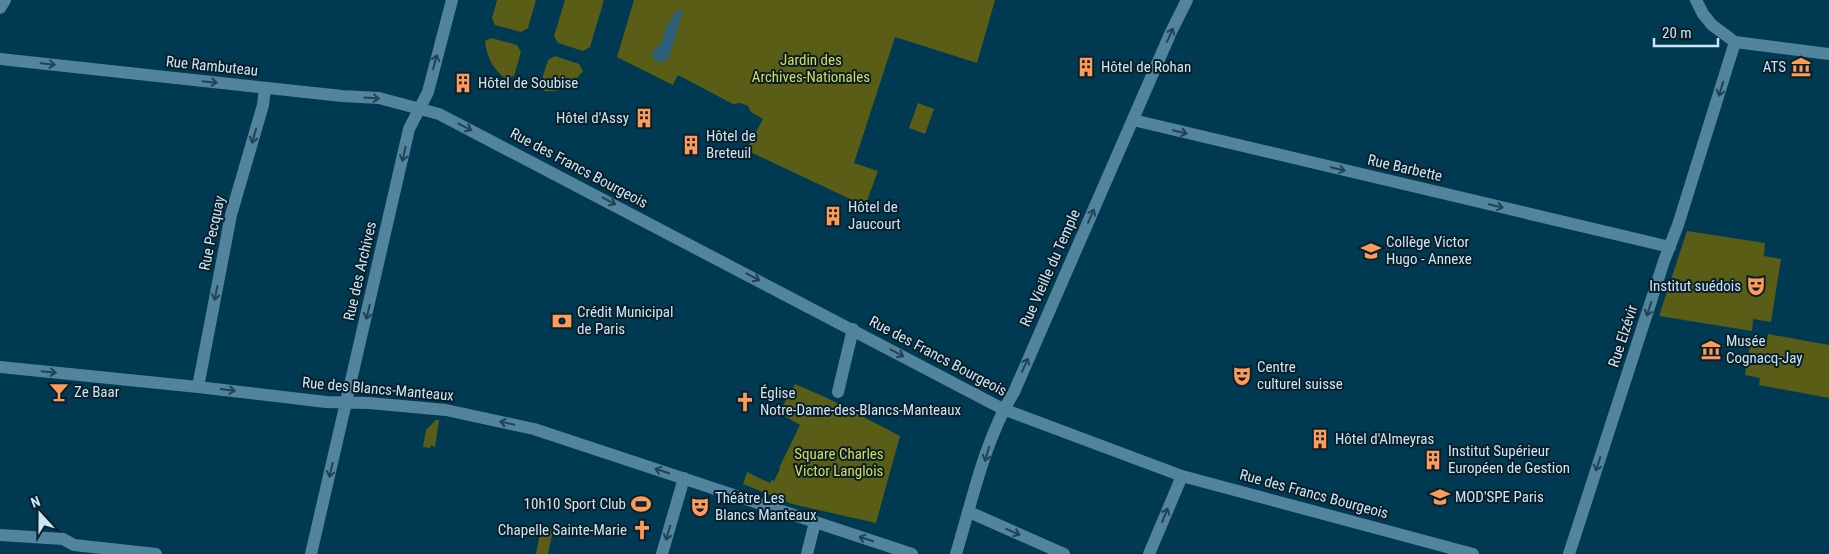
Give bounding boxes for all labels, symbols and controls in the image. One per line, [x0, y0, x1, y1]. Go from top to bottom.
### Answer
scale bar [1654, 15, 1718, 47]
text: 20 m [1662, 24, 1692, 42]
one-way arrow [1165, 28, 1175, 43]
park label: Jardin des Archives-Nationales [752, 51, 870, 86]
street label: Rue Rambuteau [165, 52, 259, 80]
one-way arrow [431, 55, 441, 71]
building icon: Hôtel de Rohan [1075, 56, 1097, 78]
museum icon: ATS [1790, 56, 1812, 78]
place label: Hôtel de Rohan [1101, 58, 1191, 76]
place label: ATS [1763, 58, 1786, 76]
one-way arrow [40, 59, 56, 69]
building icon: Hôtel de Soubise [452, 72, 474, 94]
place label: Hôtel de Soubise [478, 74, 578, 92]
one-way arrow [202, 77, 218, 87]
one-way arrow [1716, 80, 1725, 96]
one-way arrow [363, 94, 379, 103]
building icon: Hôtel d'Assy [633, 107, 655, 129]
place label: Hôtel d'Assy [556, 109, 629, 127]
one-way arrow [457, 123, 472, 132]
street label: Rue des Francs Bourgeois [507, 124, 651, 212]
one-way arrow [248, 127, 258, 143]
place label: Hôtel de Breteuil [706, 127, 756, 162]
one-way arrow [1172, 128, 1188, 137]
building icon: Hôtel de Breteuil [680, 134, 702, 156]
one-way arrow [398, 145, 408, 161]
street label: Rue Barbette [1366, 151, 1444, 185]
one-way arrow [1330, 165, 1346, 174]
street label: Rue Pecquay [195, 194, 229, 272]
one-way arrow [601, 197, 616, 206]
place label: Hôtel de Jaucourt [848, 198, 901, 233]
one-way arrow [1488, 202, 1504, 211]
building icon: Hôtel de Jaucourt [822, 205, 844, 227]
street label: Rue Vieille du Temple [1016, 207, 1084, 329]
one-way arrow [1086, 209, 1096, 224]
street label: Rue des Archives [340, 219, 380, 322]
place label: Collège Victor Hugo - Annexe [1386, 233, 1472, 268]
school or university icon: Collège Victor Hugo - Annexe [1360, 240, 1382, 262]
one-way arrow [745, 273, 760, 282]
theatre icon: Institut suédois [1745, 275, 1767, 297]
place label: Institut suédois [1649, 277, 1741, 295]
one-way arrow [210, 285, 220, 301]
one-way arrow [1643, 301, 1653, 317]
street label: Rue Elzévir [1604, 302, 1642, 369]
place label: Crédit Municipal de Paris [577, 303, 673, 338]
one-way arrow [363, 304, 372, 320]
bank icon: Crédit Municipal de Paris [551, 310, 573, 332]
street label: Rue des Francs Bourgeois [866, 312, 1010, 400]
place label: Musée Cognacq-Jay [1726, 332, 1803, 367]
museum icon: Musée Cognacq-Jay [1700, 339, 1722, 361]
one-way arrow [889, 348, 903, 358]
one-way arrow [1021, 358, 1031, 373]
place label: Centre culturel suisse [1257, 358, 1343, 393]
theatre icon: Centre culturel suisse [1231, 365, 1253, 387]
one-way arrow [40, 367, 56, 377]
street label: Rue des Blancs-Manteaux [301, 373, 455, 405]
bar icon: Ze Baar [48, 381, 70, 403]
place label: Ze Baar [74, 383, 120, 401]
place label: Église Notre-Dame-des-Blancs-Manteaux [760, 384, 962, 419]
one-way arrow [219, 385, 235, 395]
church icon: Église Notre-Dame-des-Blancs-Manteaux [734, 391, 756, 413]
one-way arrow [499, 418, 515, 427]
building icon: Hôtel d'Almeyras [1309, 428, 1331, 450]
place label: Hôtel d'Almeyras [1335, 430, 1434, 448]
place label: Institut Supérieur Européen de Gestion [1448, 442, 1570, 477]
park label: Square Charles Victor Langlois [794, 445, 884, 480]
one-way arrow [981, 446, 991, 462]
building icon: Institut Supérieur Européen de Gestion [1422, 449, 1444, 471]
one-way arrow [1593, 456, 1603, 472]
one-way arrow [325, 462, 335, 478]
one-way arrow [655, 466, 670, 475]
street label: Rue des Francs Bourgeois [1238, 466, 1390, 523]
school or university icon: MOD'SPE Paris [1429, 486, 1451, 508]
place label: MOD'SPE Paris [1455, 488, 1544, 506]
north arrow [15, 489, 65, 539]
place label: Théâtre Les Blancs Manteaux [715, 489, 817, 524]
text: N [28, 493, 42, 511]
sports icon: 10h10 Sport Club [630, 493, 652, 515]
place label: 10h10 Sport Club [524, 495, 626, 513]
theatre icon: Théâtre Les Blancs Manteaux [689, 496, 711, 518]
one-way arrow [1161, 507, 1170, 523]
church icon: Chapelle Sainte-Marie [631, 519, 653, 541]
place label: Chapelle Sainte-Marie [498, 521, 627, 539]
one-way arrow [662, 524, 672, 540]
one-way arrow [1005, 527, 1020, 537]
one-way arrow [859, 533, 875, 543]

